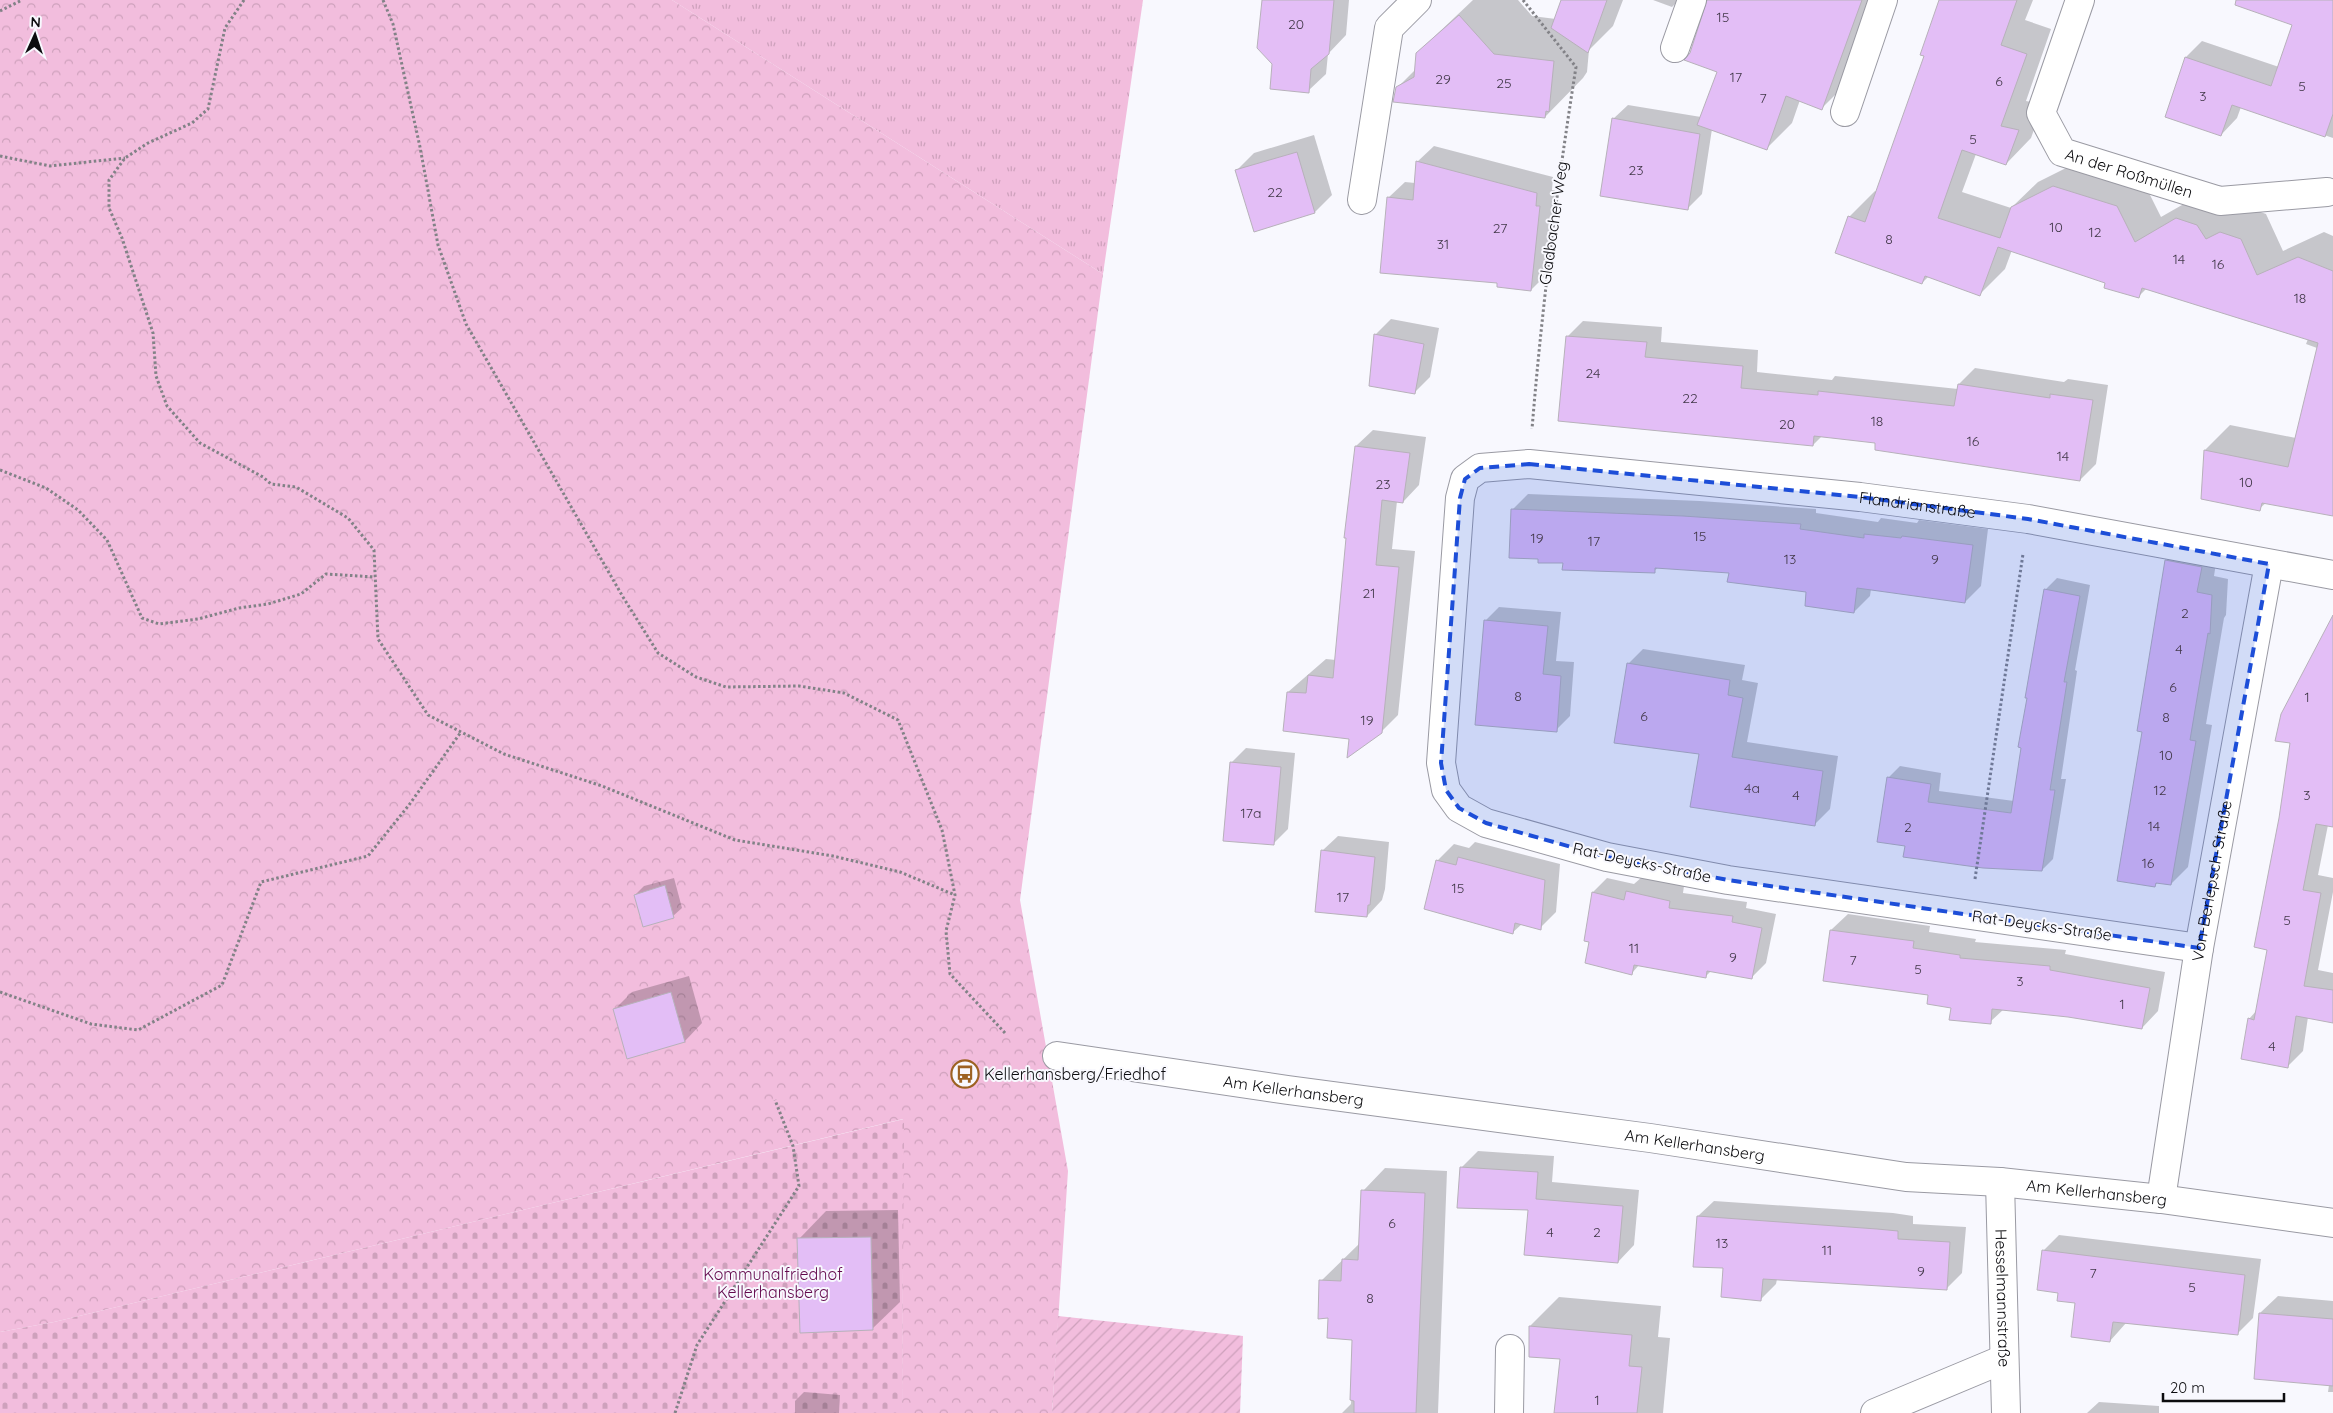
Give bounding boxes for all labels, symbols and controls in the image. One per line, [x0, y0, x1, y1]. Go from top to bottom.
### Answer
house number: 15 [1717, 8, 1729, 26]
north arrow [10, 10, 60, 60]
text: N [30, 13, 41, 31]
house number: 20 [1288, 15, 1304, 33]
house number: 17 [1730, 68, 1742, 86]
house number: 29 [1435, 70, 1451, 88]
house number: 6 [1995, 72, 2003, 90]
house number: 25 [1496, 74, 1512, 92]
house number: 5 [2298, 77, 2306, 95]
house number: 3 [2199, 87, 2207, 105]
house number: 7 [1759, 89, 1767, 107]
house number: 5 [1969, 130, 1977, 148]
street label: An der Roßmüllen [2063, 144, 2195, 202]
street label: Gladbacher Weg [1534, 160, 1572, 286]
house number: 23 [1628, 161, 1644, 179]
house number: 22 [1267, 183, 1283, 201]
house number: 10 [2049, 218, 2063, 236]
house number: 27 [1493, 219, 1507, 237]
house number: 12 [2089, 223, 2102, 241]
house number: 8 [1885, 230, 1893, 248]
house number: 31 [1437, 235, 1449, 253]
house number: 14 [2173, 250, 2185, 268]
house number: 16 [2212, 255, 2225, 273]
house number: 18 [2294, 289, 2306, 307]
house number: 24 [1586, 364, 1600, 382]
house number: 22 [1682, 389, 1698, 407]
house number: 18 [1871, 412, 1883, 430]
house number: 20 [1779, 415, 1795, 433]
house number: 16 [1967, 432, 1980, 450]
house number: 14 [2057, 447, 2069, 465]
house number: 10 [2239, 473, 2253, 491]
house number: 23 [1375, 475, 1391, 493]
street label: Flandrianstraße [1858, 487, 1977, 522]
house number: 15 [1694, 527, 1706, 545]
house number: 19 [1531, 529, 1544, 547]
house number: 17 [1588, 532, 1600, 550]
house number: 13 [1784, 550, 1796, 568]
house number: 9 [1931, 550, 1939, 568]
house number: 21 [1363, 584, 1375, 602]
house number: 2 [2181, 604, 2189, 622]
house number: 4 [2175, 640, 2183, 658]
house number: 6 [2169, 678, 2177, 696]
house number: 8 [1514, 687, 1522, 705]
house number: 1 [2304, 688, 2310, 706]
house number: 6 [1640, 707, 1648, 725]
house number: 8 [2162, 708, 2170, 726]
house number: 19 [1361, 711, 1374, 729]
house number: 10 [2159, 746, 2173, 764]
house number: 4a [1744, 779, 1760, 797]
house number: 12 [2154, 781, 2167, 799]
house number: 4 [1792, 786, 1800, 804]
house number: 3 [2303, 786, 2311, 804]
street label: Von-Berlepsch-Straße [2187, 799, 2236, 963]
house number: 17a [1241, 804, 1261, 822]
house number: 14 [2148, 817, 2160, 835]
house number: 2 [1904, 818, 1912, 836]
street label: Rat-Deycks-Straße [1571, 838, 1713, 886]
house number: 16 [2142, 854, 2155, 872]
house number: 15 [1452, 879, 1464, 897]
house number: 17 [1337, 888, 1349, 906]
street label: Rat-Deycks-Straße [1971, 905, 2113, 945]
house number: 5 [2283, 911, 2291, 929]
house number: 11 [1629, 939, 1639, 957]
house number: 9 [1729, 948, 1737, 966]
house number: 7 [1849, 951, 1857, 969]
house number: 5 [1914, 960, 1922, 978]
house number: 3 [2016, 972, 2024, 990]
house number: 1 [2119, 995, 2125, 1013]
house number: 4 [2268, 1037, 2276, 1055]
bus stop icon: Kellerhansberg/Friedhof [950, 1059, 980, 1089]
place label: Kellerhansberg/Friedhof [984, 1064, 1166, 1084]
street label: Am Kellerhansberg [1222, 1071, 1365, 1110]
street label: Am Kellerhansberg [1623, 1125, 1766, 1165]
street label: Am Kellerhansberg [2025, 1175, 2168, 1210]
house number: 6 [1388, 1214, 1396, 1232]
house number: 4 [1546, 1223, 1554, 1241]
house number: 2 [1593, 1223, 1601, 1241]
street label: Hesselmannstraße [1991, 1228, 2015, 1367]
house number: 13 [1716, 1234, 1728, 1252]
house number: 11 [1822, 1241, 1832, 1259]
house number: 9 [1917, 1262, 1925, 1280]
park label: Kommunalfriedhof Kellerhansberg [703, 1264, 843, 1302]
house number: 7 [2089, 1264, 2097, 1282]
house number: 5 [2188, 1278, 2196, 1296]
house number: 8 [1366, 1289, 1374, 1307]
scale bar [2163, 1370, 2284, 1402]
text: 20 m [2170, 1378, 2205, 1397]
house number: 1 [1594, 1391, 1600, 1409]

